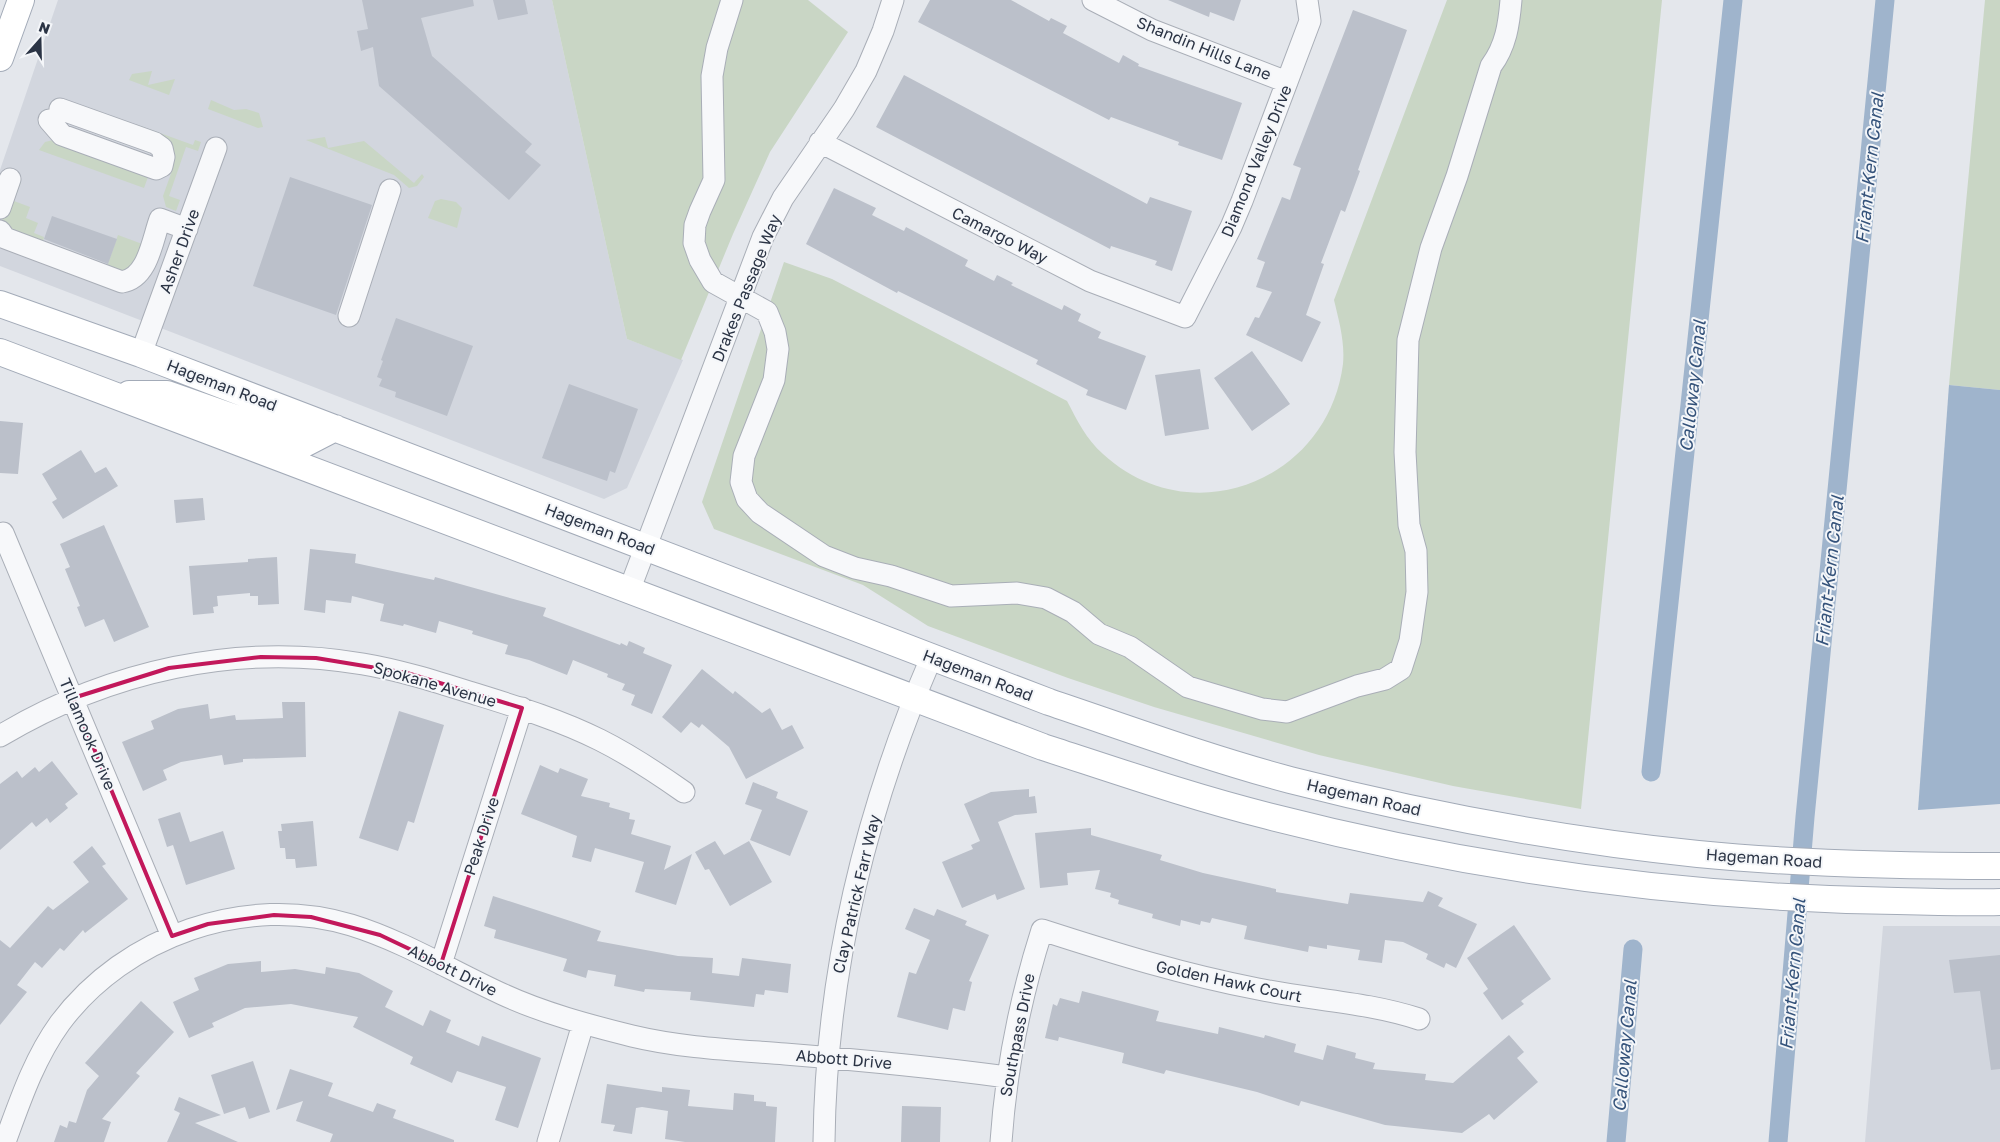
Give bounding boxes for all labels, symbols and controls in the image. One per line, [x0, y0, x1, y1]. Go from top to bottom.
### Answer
street label: Shandin Hills Lane [1134, 12, 1274, 84]
north arrow [15, 15, 65, 65]
text: N [37, 18, 53, 37]
street label: Diamond Valley Drive [1216, 82, 1296, 240]
water label: Friant-Kern Canal [1850, 90, 1888, 245]
street label: Camargo Way [949, 202, 1051, 268]
street label: Asher Drive [155, 206, 203, 296]
street label: Drakes Passage Way [707, 211, 785, 365]
water label: Calloway Canal [1674, 318, 1710, 453]
street label: Hageman Road [164, 355, 280, 415]
water label: Friant-Kern Canal [1810, 493, 1848, 648]
street label: Hageman Road [542, 499, 658, 559]
street label: Hageman Road [920, 645, 1036, 705]
street label: Spokane Avenue [371, 657, 499, 711]
street label: Tillamook Drive [55, 675, 121, 793]
street label: Hageman Road [1305, 774, 1423, 820]
street label: Peak Drive [459, 794, 503, 878]
street label: Clay Patrick Farr Way [828, 812, 884, 976]
street label: Hageman Road [1705, 844, 1823, 872]
water label: Friant-Kern Canal [1774, 896, 1810, 1051]
street label: Abbott Drive [405, 940, 501, 1000]
street label: Golden Hawk Court [1154, 956, 1304, 1006]
street label: Southpass Drive [995, 972, 1039, 1098]
water label: Calloway Canal [1607, 978, 1641, 1113]
street label: Abbott Drive [795, 1045, 893, 1073]

